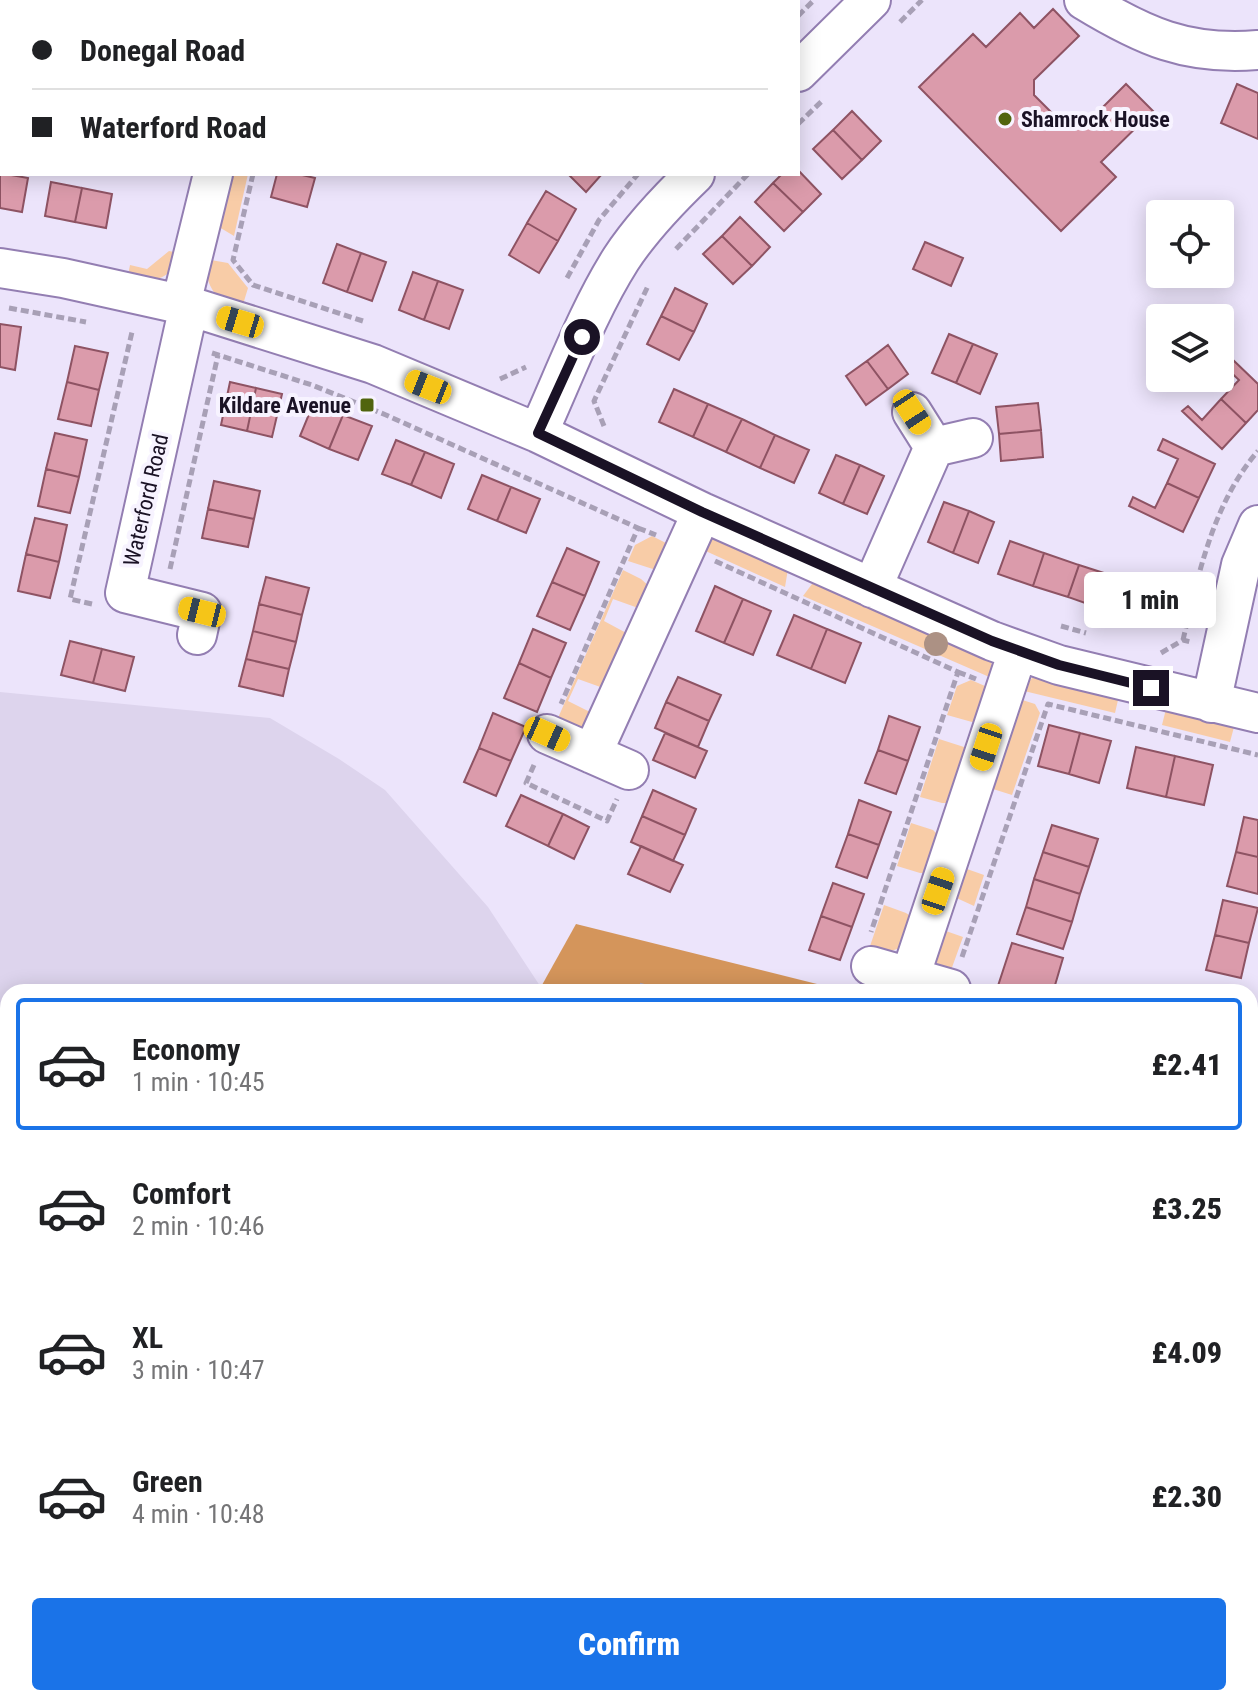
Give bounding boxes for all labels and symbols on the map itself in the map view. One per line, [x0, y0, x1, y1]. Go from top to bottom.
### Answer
place label: Shamrock House [1021, 107, 1170, 132]
marker: Shamrock House [996, 110, 1014, 128]
car [214, 304, 266, 340]
route start [564, 319, 600, 355]
car [401, 367, 455, 407]
car [889, 385, 935, 439]
place label: Kildare Avenue [219, 393, 351, 418]
marker: Kildare Avenue [358, 396, 376, 414]
street label: Waterford Road [119, 431, 173, 569]
callout: 1 min [1085, 572, 1217, 628]
car [176, 595, 228, 629]
route end [1133, 670, 1169, 706]
car [520, 713, 574, 755]
car [967, 720, 1005, 774]
car [919, 864, 957, 918]

